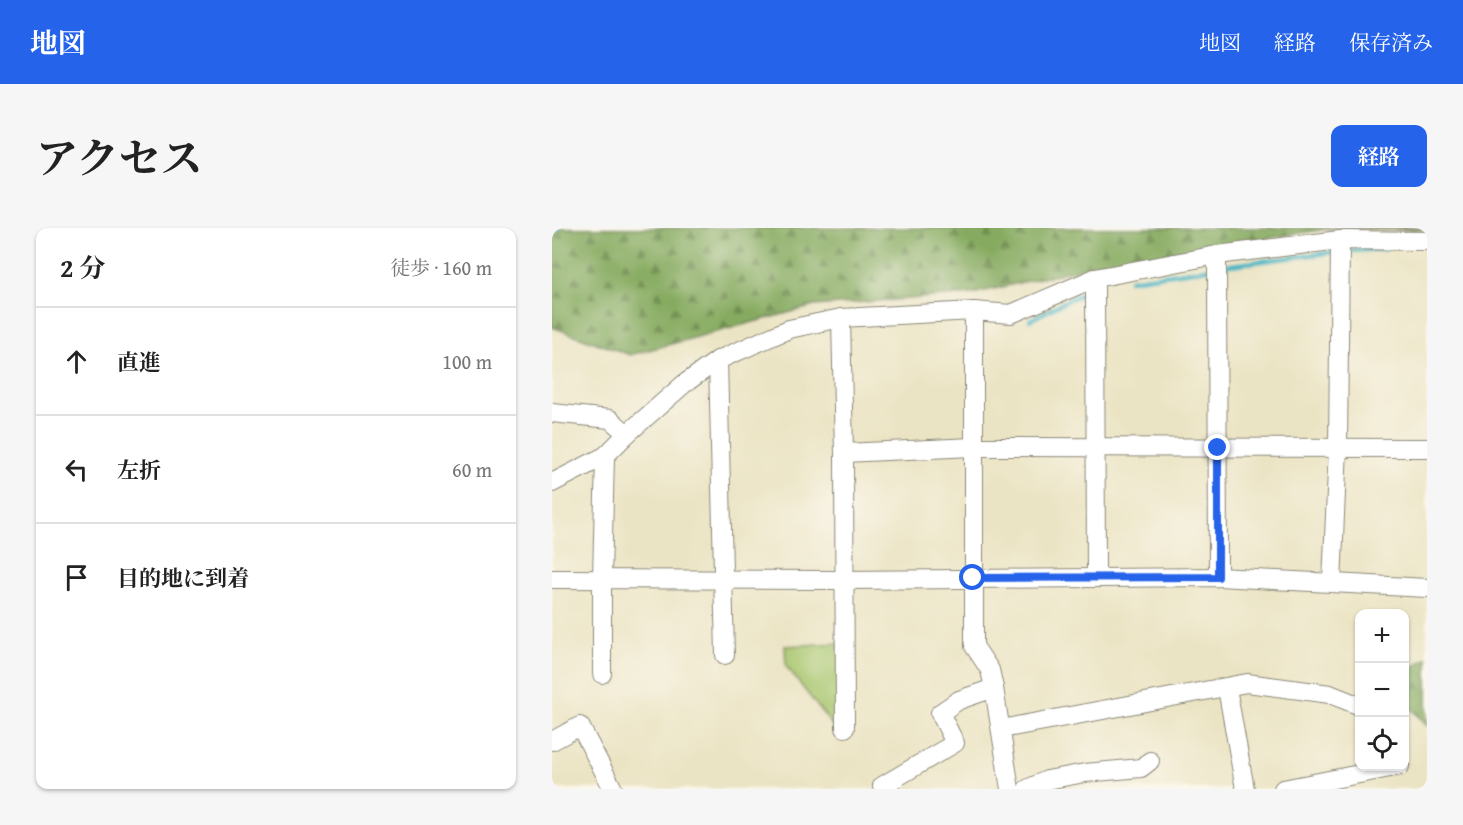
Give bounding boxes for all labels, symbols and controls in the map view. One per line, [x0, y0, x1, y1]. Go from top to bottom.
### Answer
text: 地図 [30, 22, 86, 63]
text: 地図 [1199, 27, 1241, 58]
text: 経路 [1274, 27, 1316, 58]
text: 保存済み [1349, 27, 1433, 58]
button: 経路 [1331, 125, 1427, 187]
text: アクセス [36, 127, 203, 188]
text: 2 分 [60, 248, 105, 287]
text: 徒歩 · 160 m [390, 253, 492, 282]
icon: ahead [60, 345, 93, 378]
text: 直進 [117, 346, 161, 378]
text: 100 m [442, 347, 492, 376]
route end [1204, 434, 1230, 460]
icon: left [60, 453, 93, 486]
text: 左折 [117, 454, 161, 486]
text: 60 m [452, 455, 492, 484]
icon: arrive [60, 561, 93, 594]
text: 目的地に到着 [117, 562, 249, 594]
route start [959, 564, 985, 590]
map controls [1355, 609, 1409, 771]
button: + [1355, 609, 1409, 663]
button: − [1355, 663, 1409, 717]
button: locate [1355, 717, 1409, 771]

